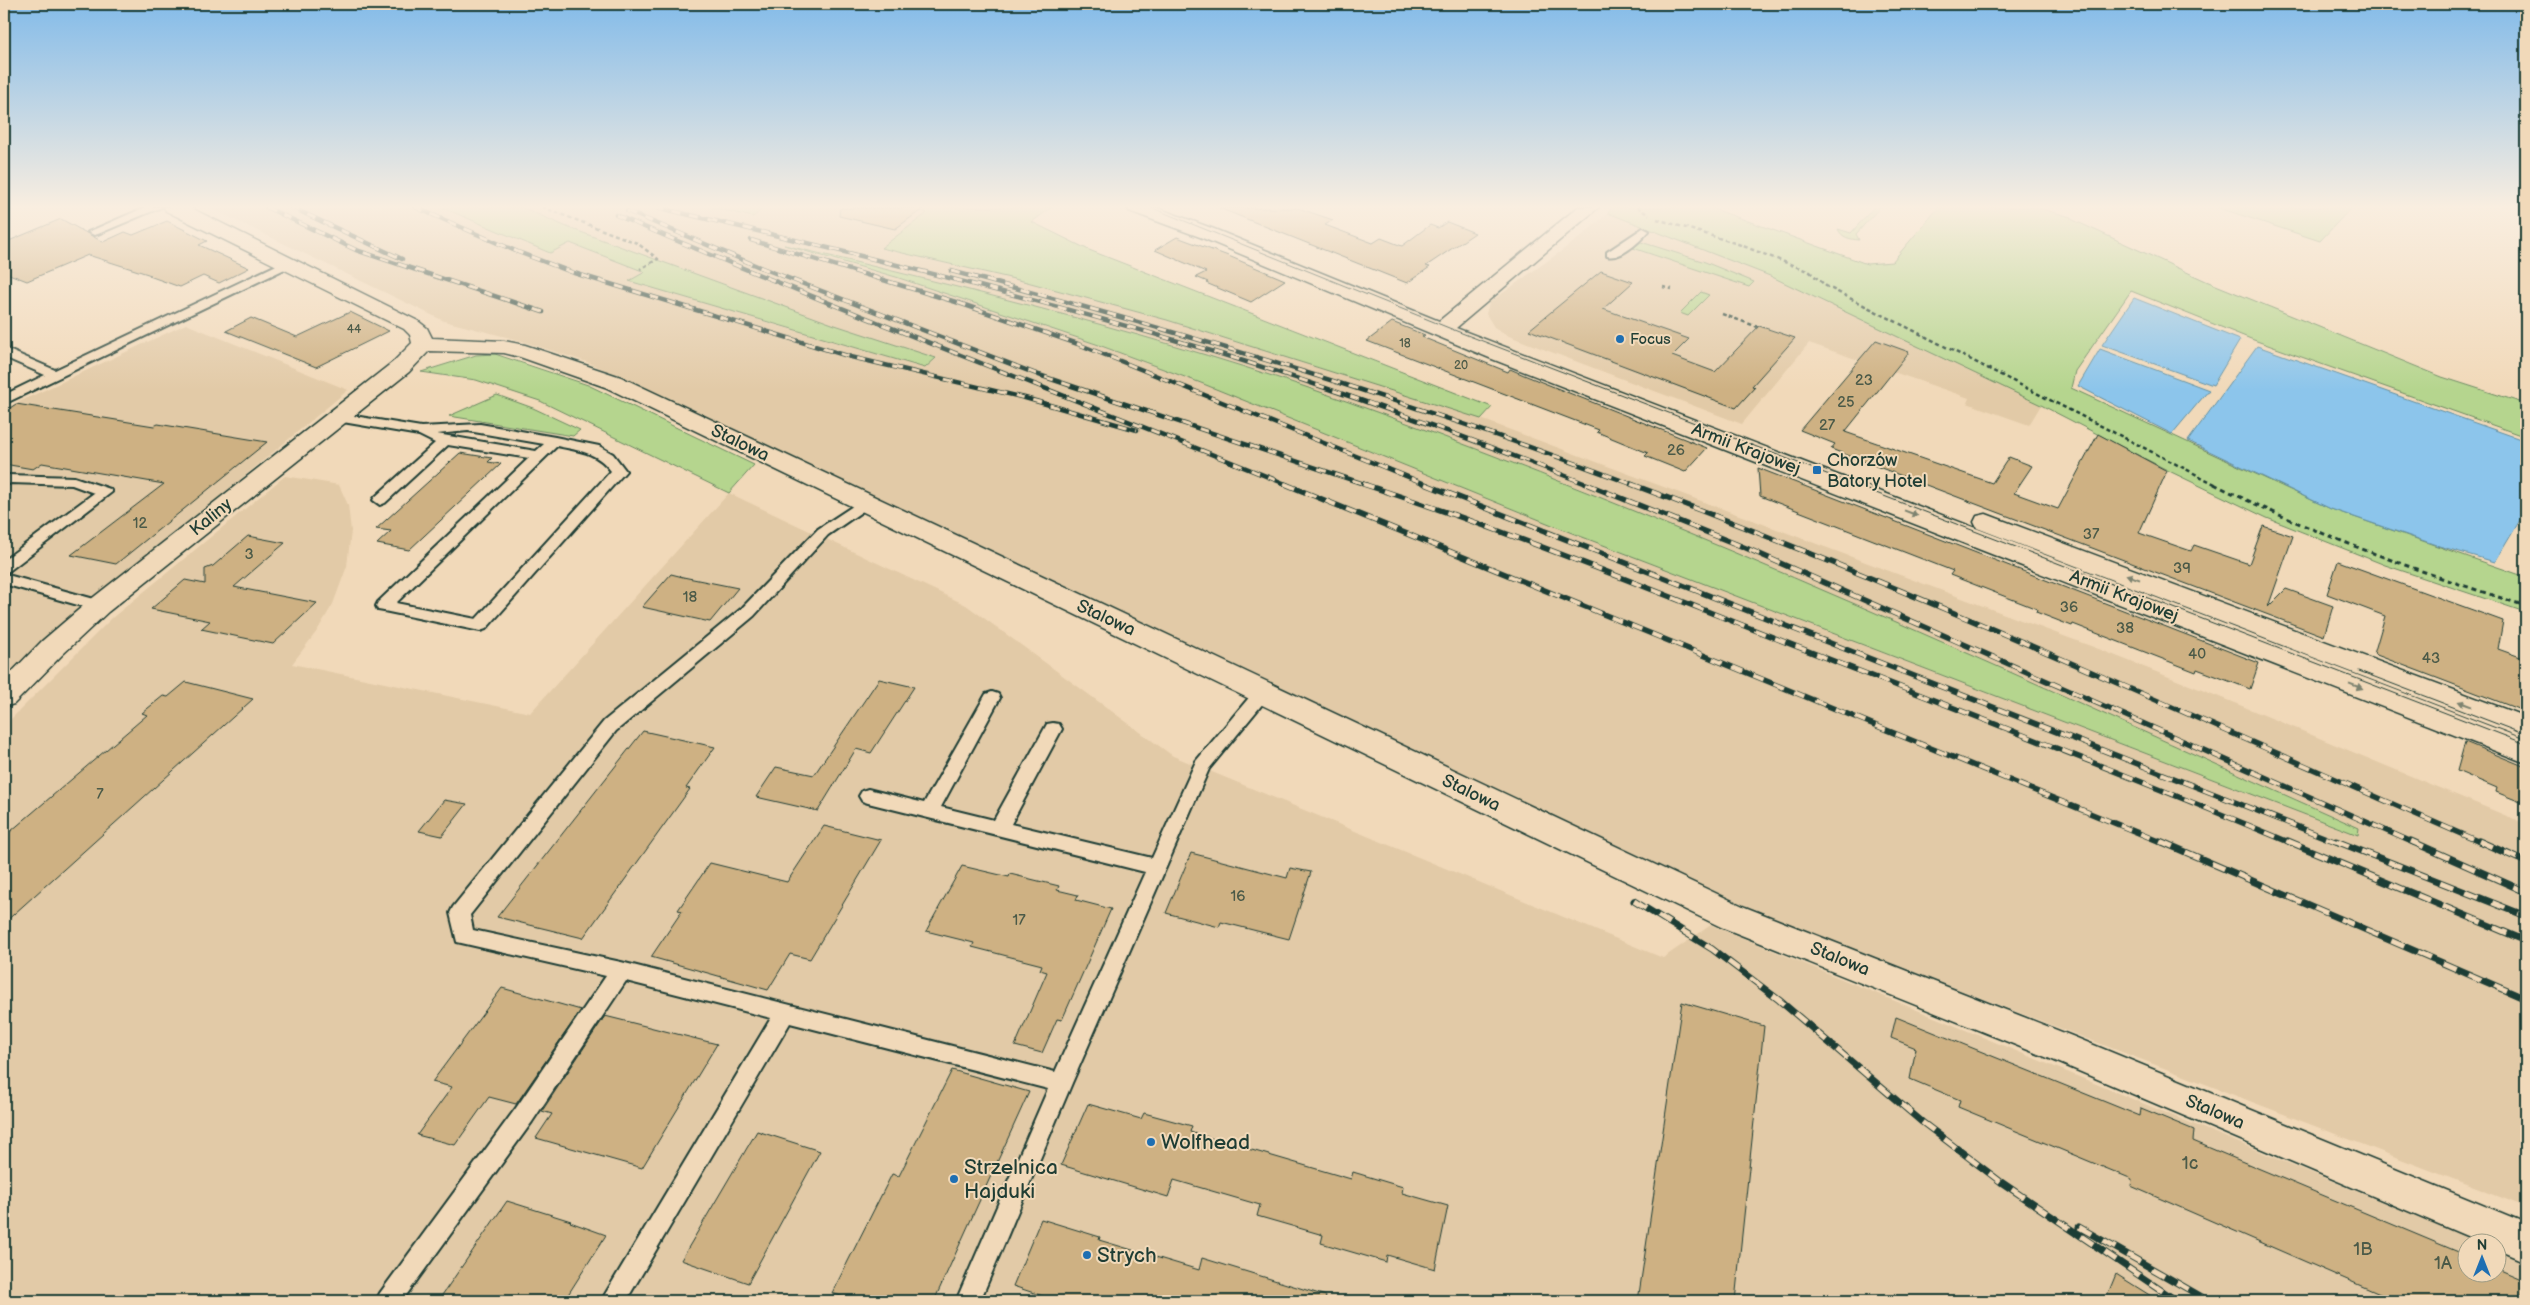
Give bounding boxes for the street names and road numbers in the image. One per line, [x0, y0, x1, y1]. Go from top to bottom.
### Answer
street label: Armii Krajowej [1689, 419, 1803, 479]
street label: Stalowa [707, 420, 773, 466]
street label: Kaliny [186, 493, 237, 540]
street label: Armii Krajowej [2067, 566, 2181, 626]
street label: Stalowa [1073, 595, 1139, 641]
street label: Stalowa [1438, 770, 1504, 816]
street label: Stalowa [1807, 938, 1873, 980]
street label: Stalowa [2182, 1090, 2248, 1134]

